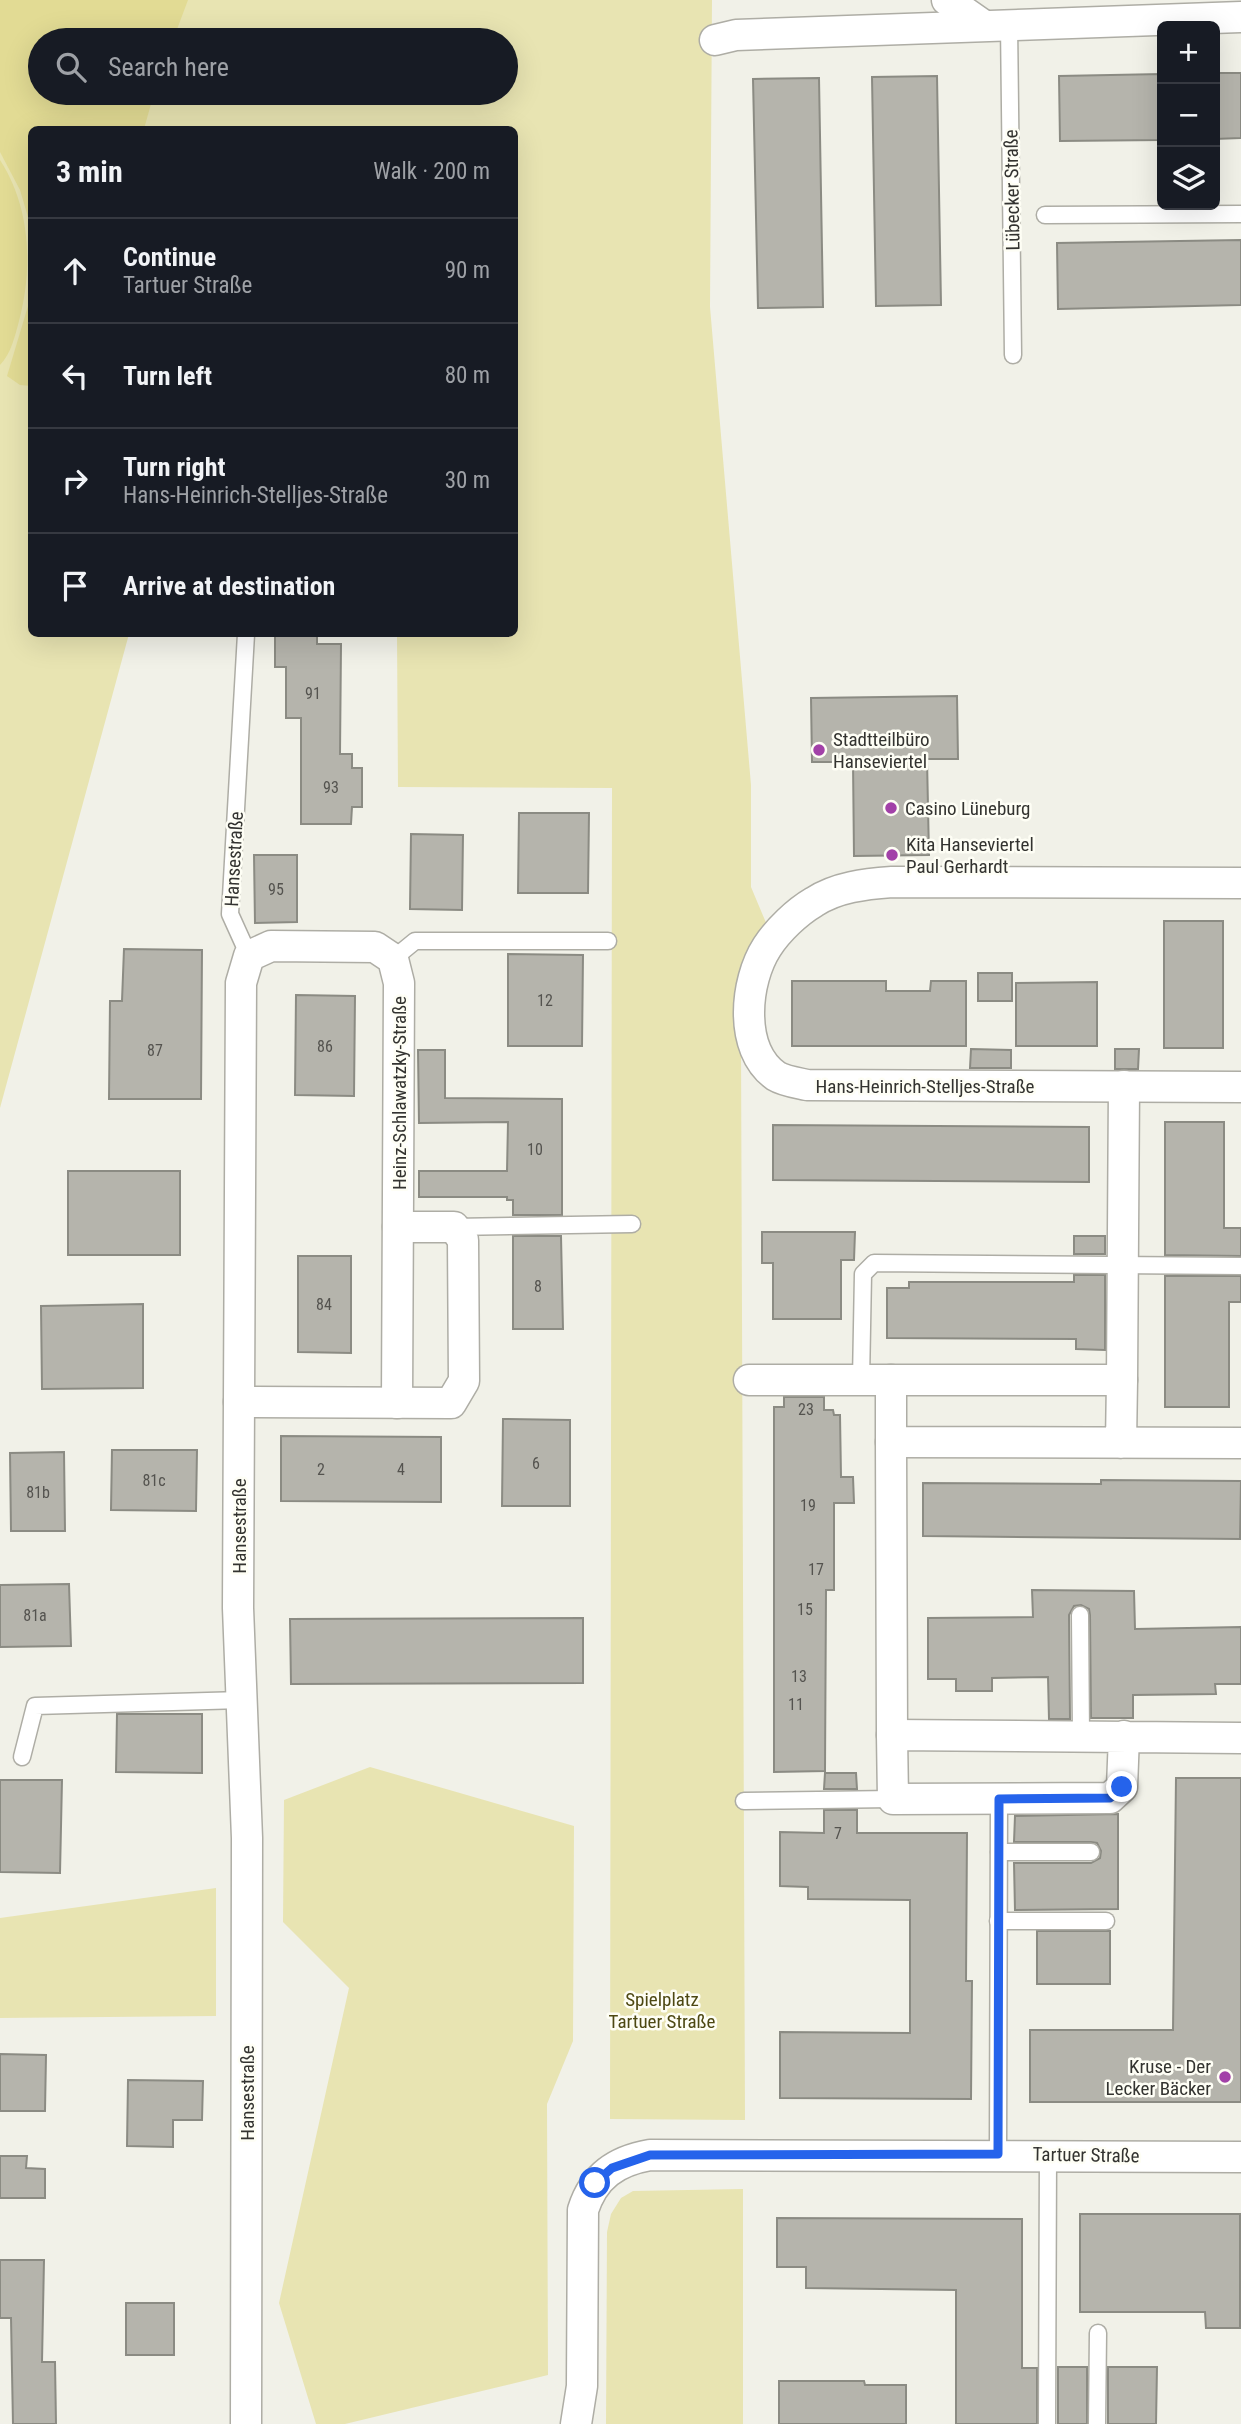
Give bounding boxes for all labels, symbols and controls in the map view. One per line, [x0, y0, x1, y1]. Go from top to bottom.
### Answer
map controls [1157, 21, 1220, 210]
button: + [1157, 21, 1220, 84]
search box [28, 28, 518, 105]
icon: search [52, 48, 90, 86]
text: Search here [108, 52, 229, 82]
button: − [1157, 84, 1220, 147]
street label: Lübecker Straße [999, 129, 1025, 251]
button: layers [1157, 147, 1220, 210]
text: 3 min [56, 154, 123, 189]
text: Walk · 200 m [373, 158, 490, 185]
text: Continue [123, 242, 216, 272]
icon: ahead [56, 252, 94, 290]
text: 90 m [445, 257, 490, 284]
text: Tartuer Straße [123, 272, 252, 299]
icon: left [56, 357, 94, 395]
text: Turn left [123, 361, 212, 391]
text: 80 m [445, 362, 490, 389]
text: Turn right [123, 452, 225, 482]
icon: right [56, 462, 94, 500]
text: 30 m [445, 467, 490, 494]
text: Hans-Heinrich-Stelljes-Straße [123, 482, 388, 509]
icon: arrive [56, 567, 94, 605]
text: Arrive at destination [123, 571, 335, 601]
house number: 91 [305, 684, 321, 703]
place label: Stadtteilbüro Hanseviertel [833, 728, 930, 773]
marker: Stadtteilbüro Hanseviertel [811, 742, 827, 758]
house number: 93 [323, 778, 339, 797]
place label: Casino Lüneburg [905, 797, 1030, 820]
marker: Casino Lüneburg [883, 800, 899, 816]
street label: Hansestraße [220, 811, 248, 907]
place label: Kita Hanseviertel Paul Gerhardt [906, 833, 1034, 878]
marker: Kita Hanseviertel Paul Gerhardt [884, 847, 900, 863]
house number: 95 [268, 880, 284, 899]
house number: 12 [537, 991, 553, 1010]
street label: Heinz-Schlawatzky-Straße [388, 996, 411, 1190]
house number: 86 [317, 1037, 333, 1056]
house number: 87 [147, 1041, 163, 1060]
street label: Hans-Heinrich-Stelljes-Straße [816, 1075, 1035, 1098]
house number: 10 [527, 1140, 543, 1159]
house number: 8 [534, 1277, 542, 1296]
house number: 84 [316, 1295, 332, 1314]
house number: 23 [798, 1400, 814, 1419]
house number: 6 [532, 1454, 540, 1473]
house number: 2 [317, 1460, 325, 1479]
house number: 4 [397, 1460, 405, 1479]
house number: 81c [142, 1471, 166, 1490]
street label: Hansestraße [228, 1478, 251, 1574]
house number: 81b [26, 1483, 50, 1502]
house number: 19 [800, 1496, 816, 1515]
house number: 17 [808, 1560, 824, 1579]
house number: 15 [797, 1600, 813, 1619]
house number: 81a [23, 1606, 47, 1625]
house number: 13 [791, 1667, 807, 1686]
house number: 11 [788, 1695, 804, 1714]
route end [1106, 1771, 1137, 1802]
house number: 7 [834, 1824, 842, 1843]
park label: Spielplatz Tartuer Straße [609, 1988, 716, 2033]
street label: Hansestraße [236, 2045, 259, 2141]
place label: Kruse - Der Lecker Bäcker [1106, 2055, 1211, 2100]
marker: Kruse - Der Lecker Bäcker [1217, 2069, 1233, 2085]
street label: Tartuer Straße [1032, 2143, 1140, 2167]
route start [579, 2167, 610, 2198]

